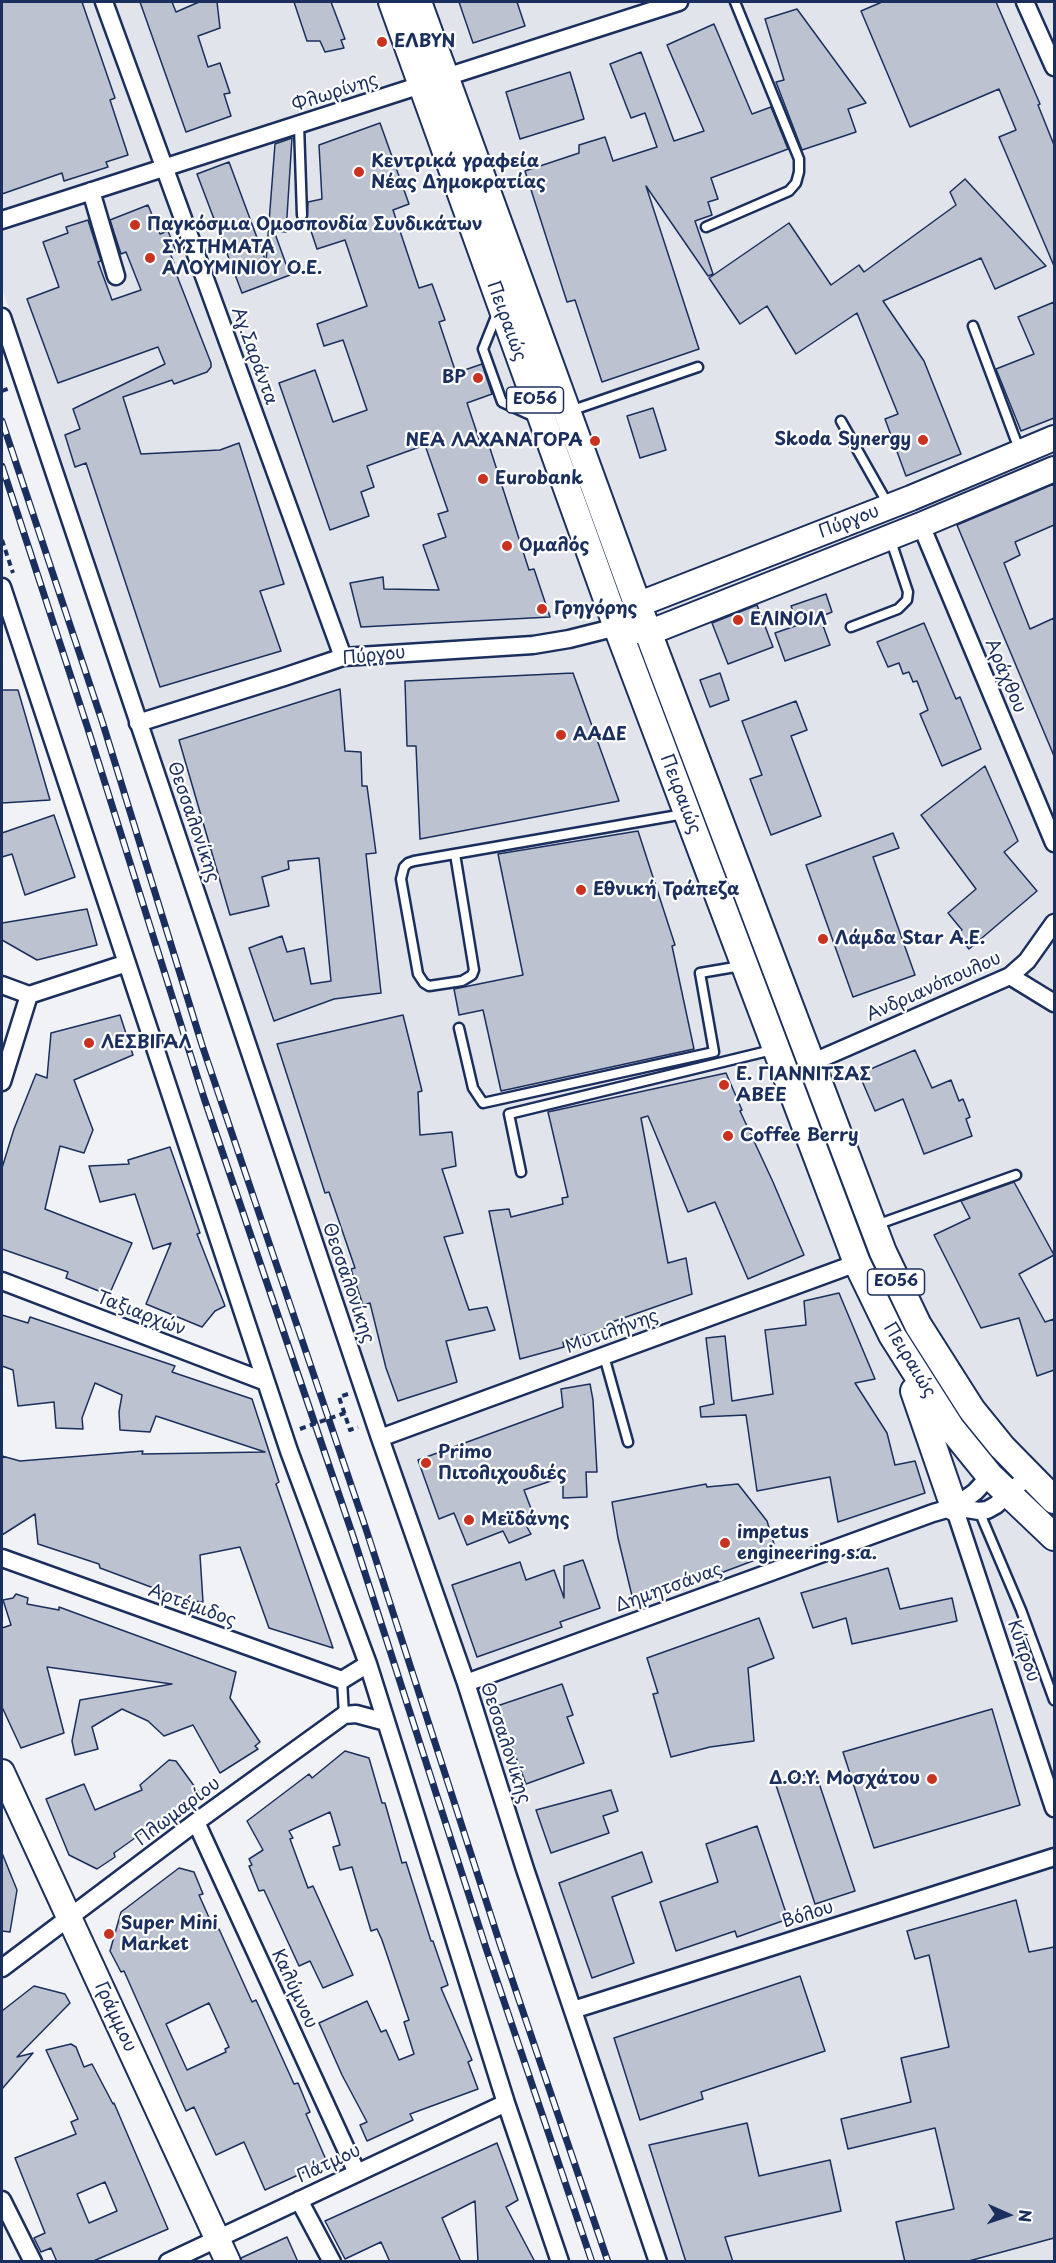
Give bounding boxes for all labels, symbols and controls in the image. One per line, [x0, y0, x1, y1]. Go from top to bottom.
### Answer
place label: ΕΛΒΥΝ [394, 31, 455, 53]
marker: ΕΛΒΥΝ [375, 35, 389, 49]
street label: Φλωρίνης [289, 69, 381, 117]
place label: Κεντρικά γραφεία Νέας Δημοκρατίας [371, 151, 546, 194]
marker: Κεντρικά γραφεία Νέας Δημοκρατίας [352, 165, 366, 179]
place label: Παγκόσμια Ομοσπονδία Συνδικάτων [147, 214, 483, 236]
marker: Παγκόσμια Ομοσπονδία Συνδικάτων [128, 218, 142, 232]
place label: ΣΥΣΤΗΜΑΤΑ ΑΛΟΥΜΙΝΙΟΥ Ο.Ε. [162, 237, 322, 280]
marker: ΣΥΣΤΗΜΑΤΑ ΑΛΟΥΜΙΝΙΟΥ Ο.Ε. [143, 251, 157, 265]
street label: Πειραιώς [481, 278, 531, 364]
street label: Αγ.Σαράντα [226, 304, 282, 408]
place label: BP [442, 367, 466, 389]
marker: BP [471, 371, 485, 385]
road number: ΕΟ56 [506, 387, 564, 413]
place label: Skoda Synergy [774, 429, 911, 451]
place label: ΝΕΑ ΛΑΧΑΝΑΓΟΡΑ [405, 430, 583, 452]
marker: Skoda Synergy [916, 433, 930, 447]
marker: ΝΕΑ ΛΑΧΑΝΑΓΟΡΑ [588, 434, 602, 448]
place label: Eurobank [495, 468, 583, 490]
marker: Eurobank [476, 472, 490, 486]
street label: Πύργου [816, 501, 882, 543]
place label: Ομαλός [519, 535, 589, 557]
marker: Ομαλός [500, 539, 514, 553]
place label: Γρηγόρης [554, 598, 637, 620]
marker: Γρηγόρης [535, 602, 549, 616]
place label: ΕΛΙΝΟΙΛ [750, 609, 827, 631]
marker: ΕΛΙΝΟΙΛ [731, 613, 745, 627]
street label: Αράχθου [980, 636, 1030, 716]
street label: Πύργου [341, 642, 407, 670]
place label: ΑΑΔΕ [573, 724, 627, 746]
marker: ΑΑΔΕ [554, 728, 568, 742]
street label: Πειραιώς [655, 751, 705, 837]
street label: Θεσσαλονίκης [162, 759, 224, 885]
place label: Εθνική Τράπεζα [593, 879, 739, 901]
marker: Εθνική Τράπεζα [574, 883, 588, 897]
place label: Λάμδα Star Α.Ε. [835, 928, 985, 950]
marker: Λάμδα Star Α.Ε. [816, 932, 830, 946]
street label: Ανδριανόπουλου [863, 948, 1005, 1026]
place label: ΛΕΣΒΙΓΑΛ [101, 1032, 192, 1054]
marker: ΛΕΣΒΙΓΑΛ [82, 1036, 96, 1050]
place label: Ε. ΓΙΑΝΝΙΤΣΑΣ ΑΒΕΕ [736, 1064, 871, 1106]
marker: Ε. ΓΙΑΝΝΙΤΣΑΣ ΑΒΕΕ [717, 1078, 731, 1092]
place label: Coffee Berry [740, 1125, 858, 1147]
marker: Coffee Berry [721, 1129, 735, 1143]
street label: Θεσσαλονίκης [317, 1220, 379, 1346]
road number: ΕΟ56 [868, 1269, 924, 1295]
street label: Ταξιαρχών [93, 1287, 189, 1341]
street label: Μυτιλήνης [563, 1305, 661, 1359]
street label: Πειραιώς [878, 1318, 940, 1402]
place label: Primo Πιτολιχουδιές [438, 1442, 566, 1484]
marker: Primo Πιτολιχουδιές [419, 1456, 433, 1470]
place label: Μεϊδάνης [481, 1509, 569, 1531]
marker: Μεϊδάνης [462, 1513, 476, 1527]
place label: impetus engineering s.a. [737, 1522, 877, 1564]
marker: impetus engineering s.a. [718, 1536, 732, 1550]
street label: Δημητσάνας [613, 1559, 725, 1617]
street label: Αρτέμιδος [145, 1580, 239, 1632]
street label: Κύπρου [1002, 1617, 1044, 1685]
street label: Θεσσαλονίκης [475, 1680, 535, 1806]
place label: Δ.Ο.Υ. Μοσχάτου [769, 1768, 920, 1790]
marker: Δ.Ο.Υ. Μοσχάτου [925, 1772, 939, 1786]
street label: Πλωμαρίου [131, 1773, 225, 1851]
street label: Βόλου [780, 1897, 836, 1933]
place label: Super Mini Market [121, 1913, 218, 1956]
marker: Super Mini Market [102, 1927, 116, 1941]
street label: Καλύμνου [266, 1946, 322, 2032]
street label: Γράμμου [89, 1979, 141, 2055]
street label: Πάτμου [294, 2140, 364, 2188]
north arrow [978, 2185, 1038, 2245]
text: N [1014, 2209, 1038, 2223]

